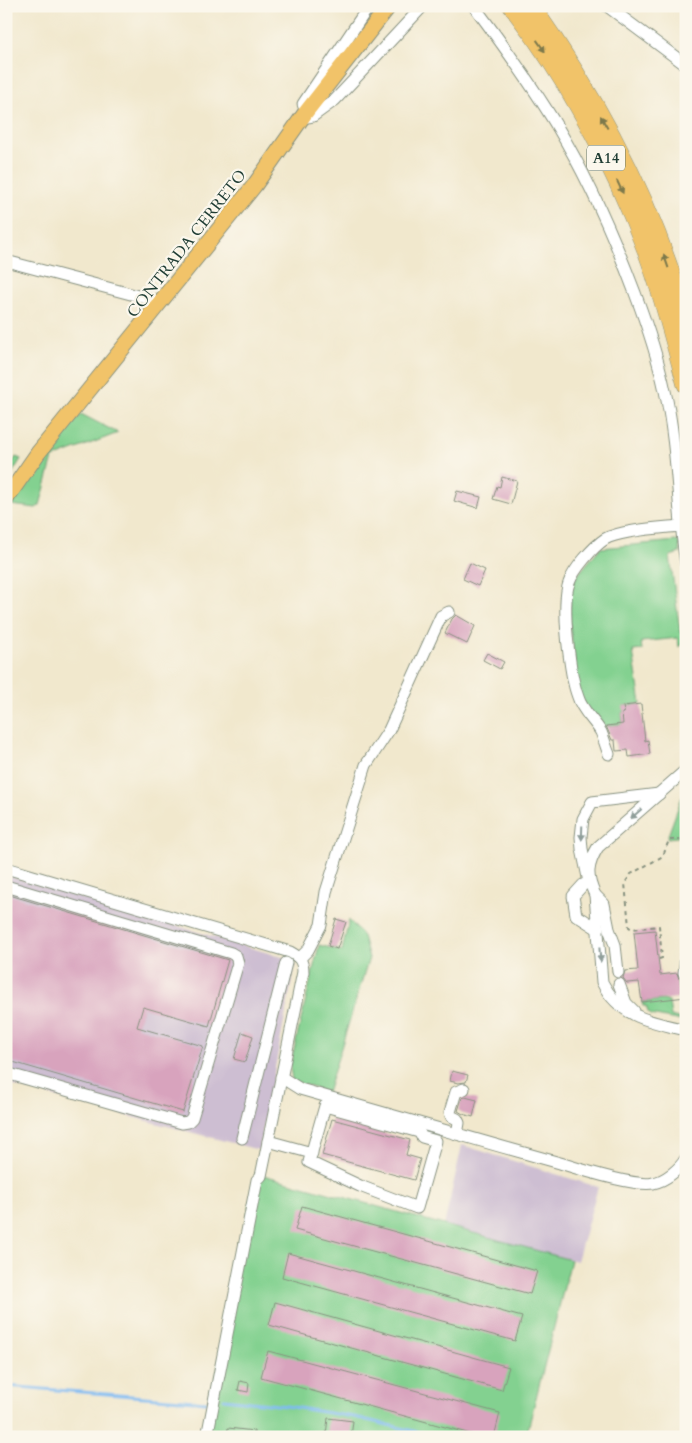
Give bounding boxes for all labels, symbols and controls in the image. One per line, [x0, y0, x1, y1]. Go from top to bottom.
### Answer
one-way arrow [536, 39, 546, 53]
one-way arrow [600, 116, 609, 129]
road number: A14 [587, 146, 625, 170]
street label: CONTRADA CERRETO [122, 165, 252, 322]
one-way arrow [616, 180, 624, 194]
one-way arrow [662, 253, 670, 268]
one-way arrow [631, 808, 643, 820]
one-way arrow [578, 825, 586, 841]
one-way arrow [596, 947, 604, 963]

